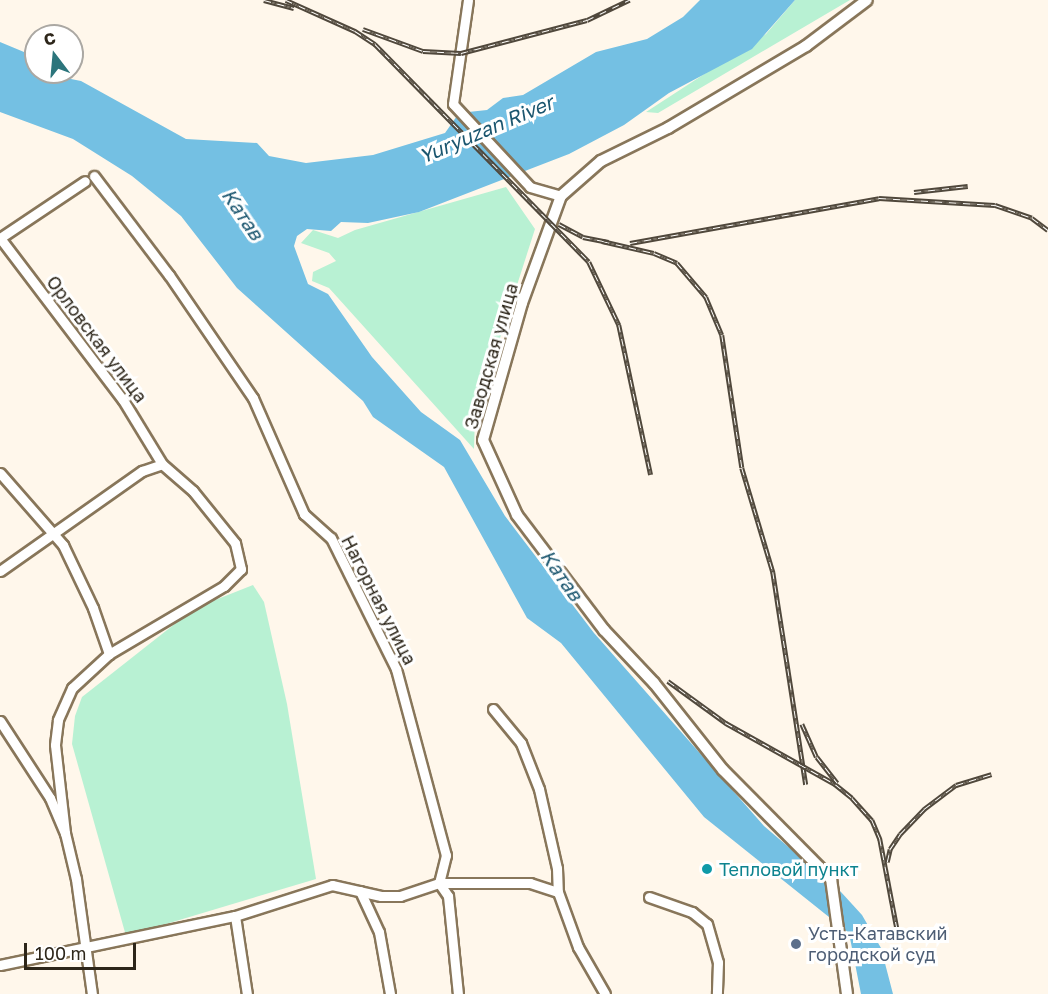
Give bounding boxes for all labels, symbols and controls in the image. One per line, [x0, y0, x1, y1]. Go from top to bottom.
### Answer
north arrow [24, 24, 84, 84]
text: С [41, 27, 58, 50]
water label: Yuryuzan River [415, 90, 557, 168]
water label: Катав [217, 184, 269, 244]
street label: Орловская улица [42, 271, 152, 407]
street label: Заводская улица [460, 280, 522, 432]
street label: Нагорная улица [337, 532, 421, 668]
water label: Катав [536, 545, 588, 605]
place label: Тепловой пункт [719, 858, 859, 880]
marker: Тепловой пункт [700, 862, 714, 876]
place label: Усть-Катавский городской суд [808, 923, 948, 966]
scale bar [27, 931, 140, 969]
marker: Усть-Катавский городской суд [789, 937, 803, 951]
text: 100 m [35, 942, 86, 964]

